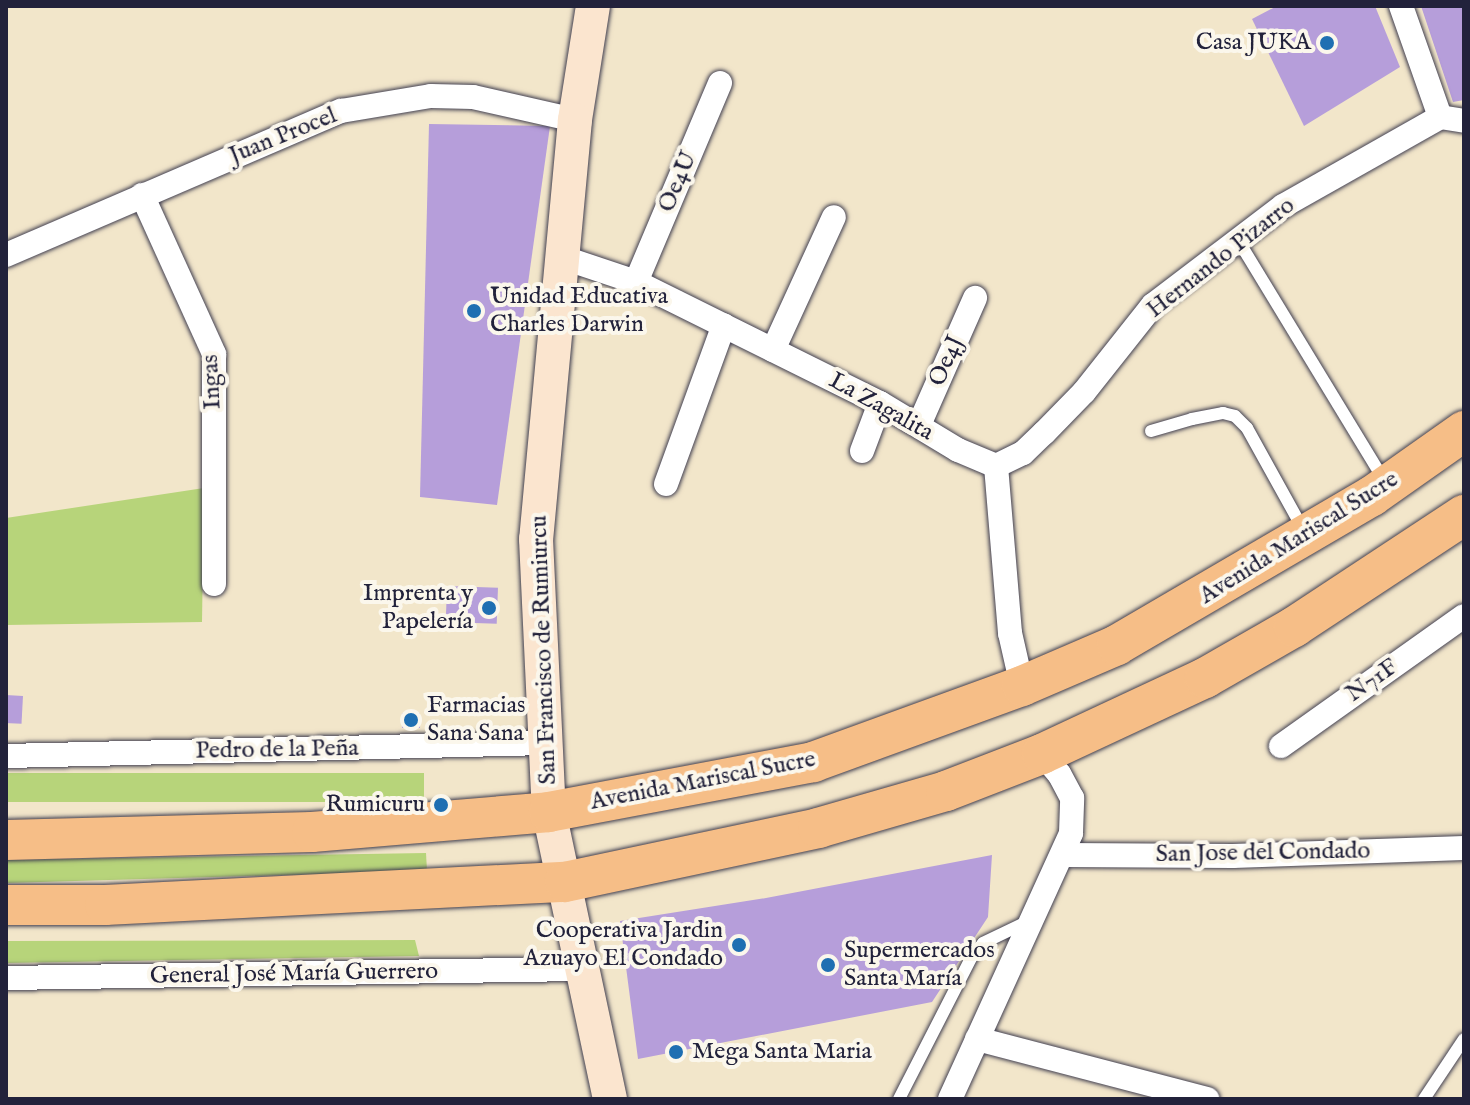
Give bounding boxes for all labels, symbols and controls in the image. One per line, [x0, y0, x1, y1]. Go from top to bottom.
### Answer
place label: Casa JUKA [1196, 29, 1311, 57]
marker: Casa JUKA [1318, 34, 1336, 52]
street label: Juan Procel [225, 101, 341, 171]
street label: Oe4U [652, 147, 704, 217]
street label: Hernando Pizarro [1141, 191, 1301, 325]
place label: Unidad Educativa Charles Darwin [490, 283, 668, 339]
marker: Unidad Educativa Charles Darwin [465, 302, 483, 320]
street label: Oe4J [923, 331, 971, 391]
street label: Ingas [196, 354, 228, 410]
street label: La Zagalita [824, 367, 938, 447]
street label: Avenida Mariscal Sucre [1194, 465, 1404, 611]
street label: San Francisco de Rumiurcu [525, 515, 563, 785]
place label: Imprenta y Papelería [363, 580, 473, 636]
marker: Imprenta y Papelería [480, 599, 498, 617]
street label: N71F [1341, 653, 1403, 709]
place label: Farmacias Sana Sana [427, 692, 526, 748]
marker: Farmacias Sana Sana [402, 711, 420, 729]
street label: Pedro de la Peña [195, 734, 359, 766]
street label: Avenida Mariscal Sucre [588, 745, 818, 817]
place label: Rumicuru [326, 791, 425, 819]
marker: Rumicuru [432, 796, 450, 814]
street label: San Jose del Condado [1155, 837, 1371, 869]
place label: Cooperativa Jardin Azuayo El Condado [523, 917, 723, 973]
marker: Cooperativa Jardin Azuayo El Condado [730, 936, 748, 954]
place label: Supermercados Santa María [844, 937, 995, 993]
marker: Supermercados Santa María [819, 956, 837, 974]
street label: General José María Guerrero [150, 957, 438, 991]
place label: Mega Santa Maria [692, 1038, 872, 1066]
marker: Mega Santa Maria [667, 1043, 685, 1061]

